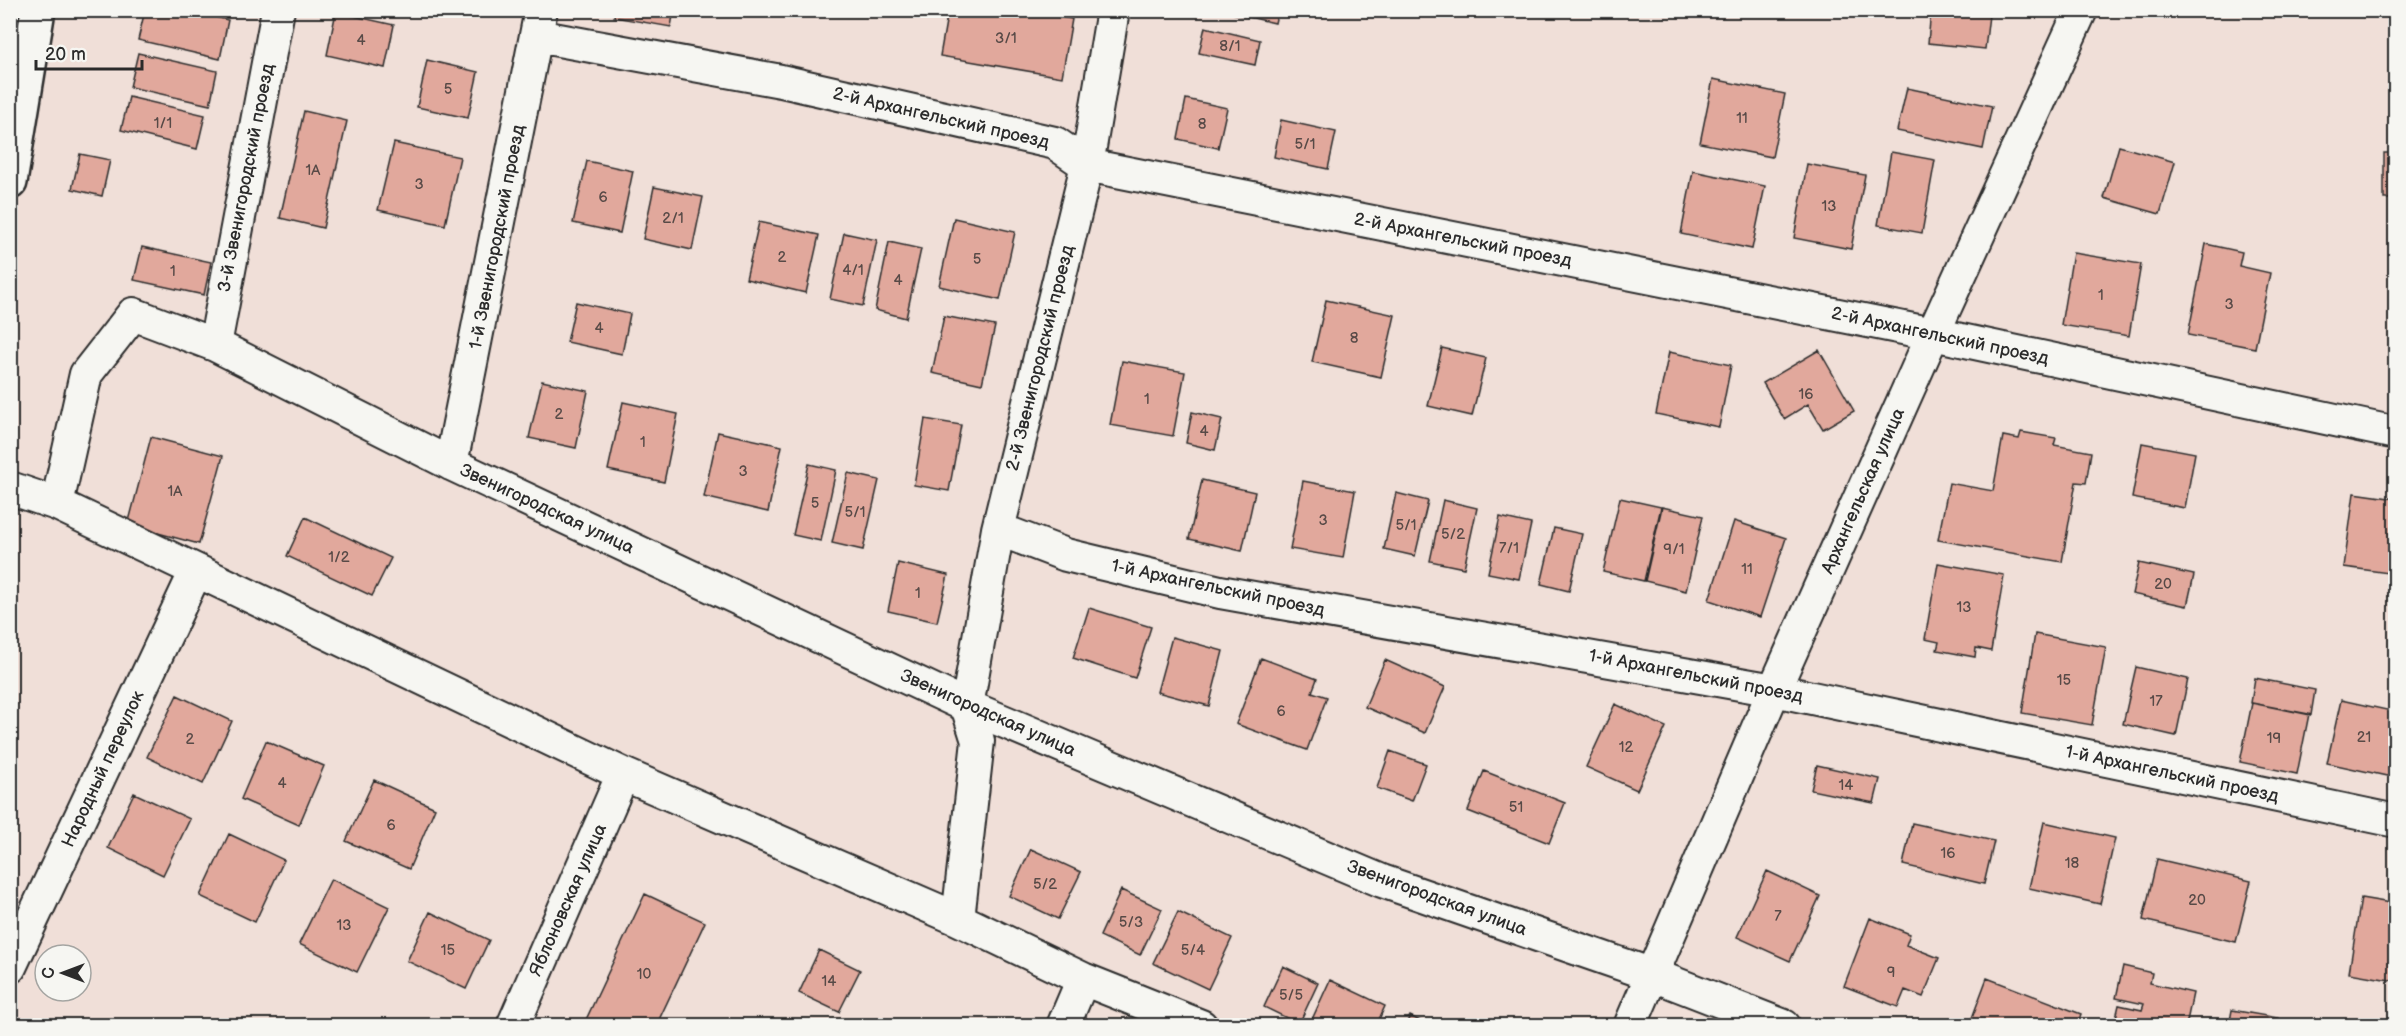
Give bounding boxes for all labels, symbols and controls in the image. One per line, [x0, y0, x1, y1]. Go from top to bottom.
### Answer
house number: 3/1 [995, 29, 1017, 48]
house number: 4 [356, 31, 366, 50]
scale bar [36, 33, 142, 71]
house number: 8/1 [1219, 37, 1241, 56]
text: 20 m [45, 44, 86, 65]
street label: 3-й Звенигородский проезд [214, 62, 278, 294]
house number: 5 [444, 80, 452, 99]
street label: 2-й Архангельский проезд [831, 83, 1051, 153]
house number: 11 [1736, 109, 1748, 128]
house number: 1/1 [154, 114, 172, 133]
house number: 8 [1198, 115, 1207, 134]
street label: 1-й Звенигородский проезд [465, 123, 529, 351]
house number: 5/1 [1294, 135, 1316, 154]
house number: 1А [306, 161, 321, 180]
house number: 3 [414, 175, 424, 194]
house number: 6 [598, 188, 608, 207]
house number: 13 [1821, 197, 1837, 216]
house number: 2/1 [662, 209, 684, 228]
street label: 2-й Архангельский проезд [1352, 209, 1574, 271]
street label: 2-й Звенигородский проезд [1002, 243, 1078, 473]
house number: 2 [778, 248, 787, 267]
house number: 5 [973, 250, 981, 269]
house number: 4/1 [842, 261, 864, 280]
house number: 1 [170, 262, 176, 281]
house number: 4 [893, 271, 903, 290]
house number: 1 [2098, 286, 2104, 305]
house number: 3 [2224, 295, 2234, 314]
street label: 2-й Архангельский проезд [1830, 303, 2050, 369]
house number: 4 [594, 319, 604, 338]
house number: 8 [1350, 329, 1359, 348]
house number: 16 [1799, 385, 1813, 404]
house number: 1 [1144, 390, 1150, 409]
house number: 2 [555, 405, 564, 424]
street label: Архангельская улица [1817, 405, 1909, 578]
house number: 4 [1199, 422, 1209, 441]
house number: 1 [640, 433, 646, 452]
street label: Звенигородская улица [457, 459, 638, 559]
house number: 3 [738, 462, 748, 481]
house number: 1А [168, 482, 183, 501]
house number: 5 [811, 494, 819, 513]
house number: 5/1 [844, 503, 866, 522]
house number: 3 [1318, 511, 1328, 530]
house number: 5/1 [1395, 516, 1417, 535]
house number: 5/2 [1441, 525, 1465, 544]
house number: 7/1 [1499, 539, 1519, 558]
house number: 9/1 [1663, 540, 1685, 559]
house number: 1/2 [328, 548, 350, 567]
street label: 1-й Архангельский проезд [1109, 555, 1327, 621]
house number: 11 [1741, 560, 1753, 579]
house number: 20 [2154, 575, 2172, 594]
house number: 1 [915, 584, 921, 603]
house number: 13 [1956, 598, 1972, 617]
street label: 1-й Архангельский проезд [1587, 645, 1805, 707]
street label: Звенигородская улица [897, 665, 1079, 761]
house number: 15 [2057, 671, 2071, 690]
street label: Народный переулок [57, 687, 149, 851]
house number: 17 [2149, 692, 2163, 711]
house number: 6 [1276, 702, 1286, 721]
house number: 21 [2357, 728, 2371, 747]
house number: 19 [2267, 729, 2281, 748]
house number: 2 [186, 730, 195, 749]
house number: 12 [1619, 738, 1633, 757]
street label: 1-й Архангельский проезд [2063, 741, 2281, 807]
house number: 4 [277, 774, 287, 793]
house number: 14 [1839, 776, 1853, 795]
house number: 51 [1509, 798, 1523, 817]
house number: 6 [386, 816, 396, 835]
street label: Яблоновская улица [525, 820, 611, 979]
house number: 16 [1941, 844, 1955, 863]
house number: 18 [2065, 854, 2080, 873]
street label: Звенигородская улица [1344, 856, 1530, 940]
house number: 5/2 [1033, 875, 1057, 894]
house number: 20 [2188, 891, 2206, 910]
house number: 7 [1774, 907, 1782, 926]
house number: 5/3 [1119, 913, 1143, 932]
house number: 13 [336, 916, 352, 935]
house number: 15 [441, 941, 455, 960]
house number: 5/4 [1181, 941, 1205, 960]
north arrow [33, 943, 93, 1003]
house number: 9 [1887, 963, 1895, 982]
house number: 10 [637, 965, 651, 984]
text: С [40, 967, 59, 979]
house number: 14 [822, 972, 836, 991]
house number: 5/5 [1279, 986, 1303, 1005]

